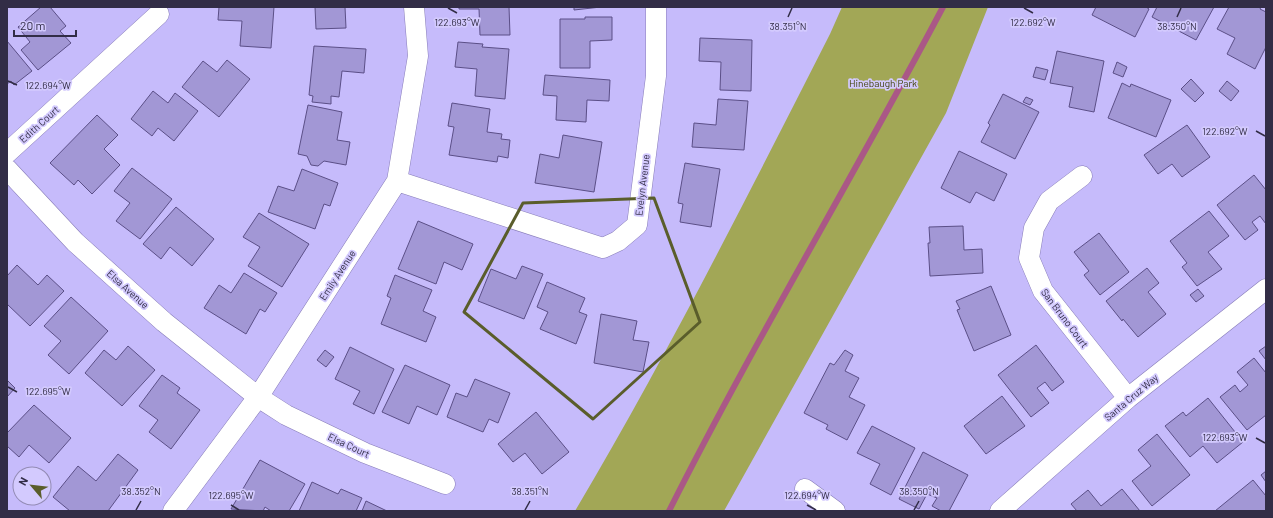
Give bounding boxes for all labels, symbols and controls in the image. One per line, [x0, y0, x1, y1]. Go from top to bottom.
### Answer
scale bar [14, 12, 76, 38]
text: 122.693°W [434, 16, 480, 28]
text: 122.692°W [1010, 16, 1056, 28]
text: 20 m [20, 18, 46, 32]
text: 38.351°N [769, 20, 807, 32]
text: 38.350°N [1157, 20, 1197, 32]
park label: Hinebaugh Park [849, 77, 917, 89]
text: 122.694°W [25, 79, 71, 91]
street label: Edith Court [17, 103, 62, 145]
text: 122.692°W [1202, 125, 1248, 137]
street label: Evelyn Avenue [632, 153, 652, 217]
street label: Emily Avenue [316, 248, 358, 302]
street label: Elsa Avenue [105, 267, 151, 311]
street label: San Bruno Court [1039, 286, 1091, 350]
street label: Santa Cruz Way [1102, 371, 1161, 423]
text: 122.695°W [25, 385, 71, 397]
street label: Elsa Court [326, 430, 372, 460]
text: 122.693°W [1202, 431, 1248, 443]
north arrow [12, 466, 52, 506]
text: N [15, 475, 30, 487]
text: 38.352°N [121, 485, 161, 497]
text: 38.351°N [511, 485, 549, 497]
text: 38.350°N [899, 485, 939, 497]
text: 122.695°W [208, 489, 254, 501]
text: 122.694°W [784, 489, 830, 501]

